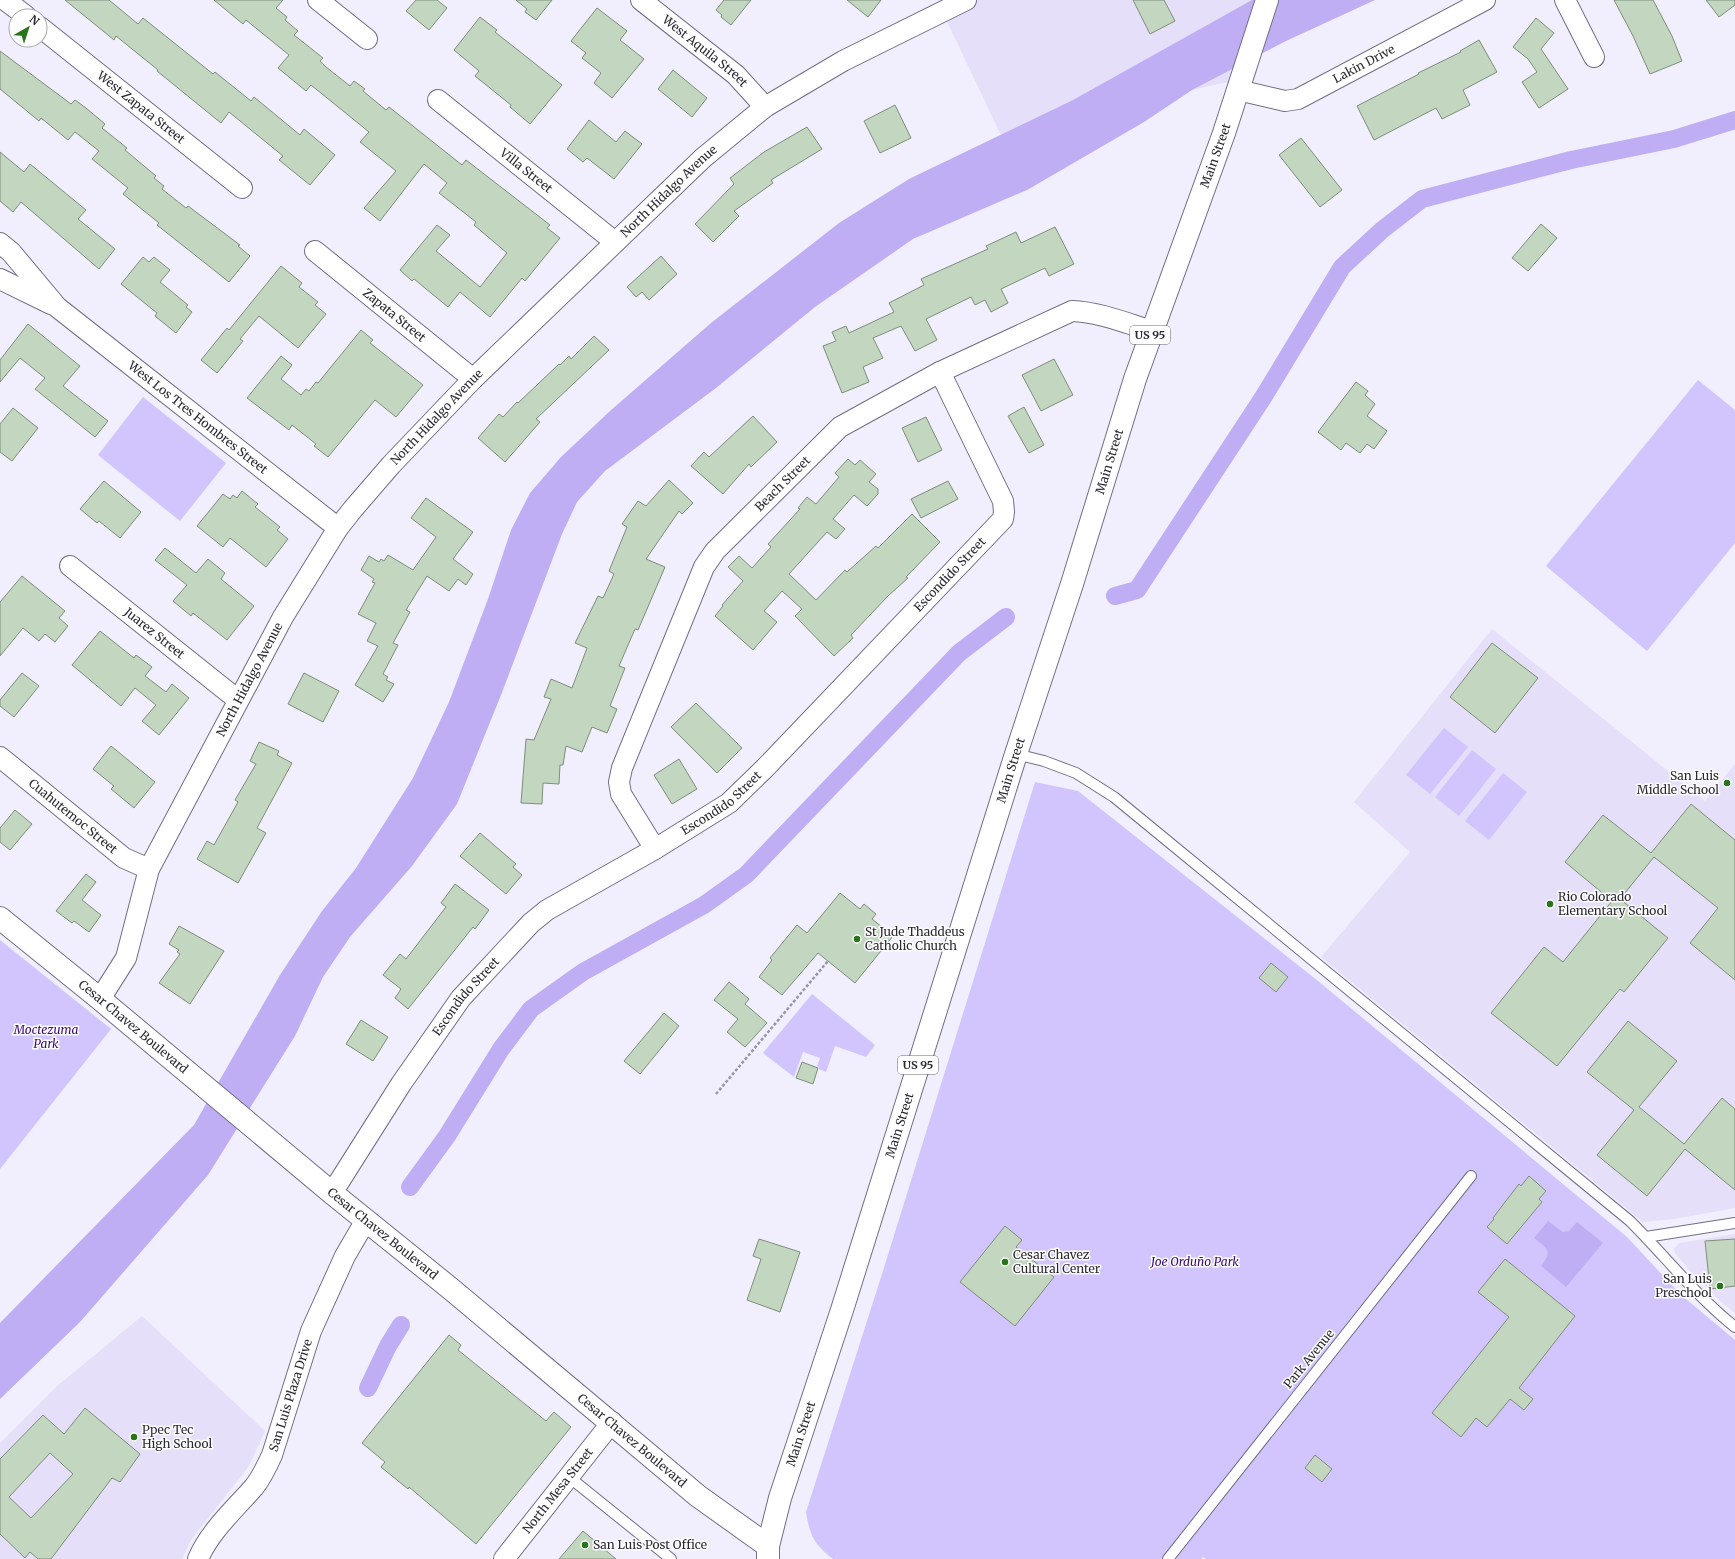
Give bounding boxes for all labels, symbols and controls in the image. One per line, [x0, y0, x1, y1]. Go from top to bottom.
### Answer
north arrow [8, 8, 48, 48]
street label: West Aquila Street [659, 11, 751, 90]
text: N [27, 12, 42, 29]
street label: Lakin Drive [1330, 41, 1397, 86]
street label: West Zapata Street [94, 67, 188, 147]
street label: Main Street [1197, 121, 1234, 190]
street label: North Hidalgo Avenue [617, 142, 720, 240]
street label: Villa Street [496, 144, 556, 196]
street label: Zapata Street [360, 285, 429, 345]
road number: US 95 [1130, 326, 1170, 344]
street label: West Los Tres Hombres Street [125, 357, 271, 477]
street label: North Hidalgo Avenue [387, 366, 486, 468]
street label: Main Street [1092, 427, 1126, 496]
street label: Beach Street [751, 453, 813, 514]
street label: Escondido Street [910, 534, 989, 615]
street label: Juarez Street [121, 604, 188, 662]
street label: North Hidalgo Avenue [213, 620, 286, 739]
street label: Main Street [993, 735, 1028, 805]
street label: Escondido Street [678, 767, 765, 838]
place label: San Luis Middle School [1637, 768, 1719, 797]
street label: Cuahutemoc Street [26, 775, 121, 857]
marker: San Luis Middle School [1722, 778, 1732, 788]
place label: Rio Colorado Elementary School [1558, 889, 1668, 918]
marker: Rio Colorado Elementary School [1545, 899, 1555, 909]
place label: St Jude Thaddeus Catholic Church [865, 924, 965, 953]
marker: St Jude Thaddeus Catholic Church [852, 934, 862, 944]
street label: Escondido Street [429, 954, 502, 1039]
street label: Cesar Chavez Boulevard [76, 977, 191, 1076]
park label: Moctezuma Park [13, 1022, 78, 1051]
road number: US 95 [898, 1056, 938, 1074]
street label: Main Street [882, 1090, 917, 1160]
street label: Cesar Chavez Boulevard [324, 1184, 441, 1282]
place label: Cesar Chavez Cultural Center [1013, 1247, 1101, 1276]
park label: Joe Orduño Park [1149, 1254, 1239, 1269]
marker: Cesar Chavez Cultural Center [1000, 1257, 1010, 1267]
place label: San Luis Preschool [1655, 1271, 1712, 1300]
marker: San Luis Preschool [1715, 1281, 1725, 1291]
street label: Park Avenue [1280, 1326, 1337, 1391]
street label: San Luis Plaza Drive [266, 1337, 315, 1453]
street label: Cesar Chavez Boulevard [575, 1390, 690, 1490]
street label: Main Street [783, 1399, 818, 1468]
place label: Ppec Tec High School [142, 1422, 213, 1451]
marker: Ppec Tec High School [129, 1432, 139, 1442]
street label: North Mesa Street [519, 1444, 596, 1536]
place label: San Luis Post Office [593, 1537, 707, 1552]
marker: San Luis Post Office [580, 1540, 590, 1550]

